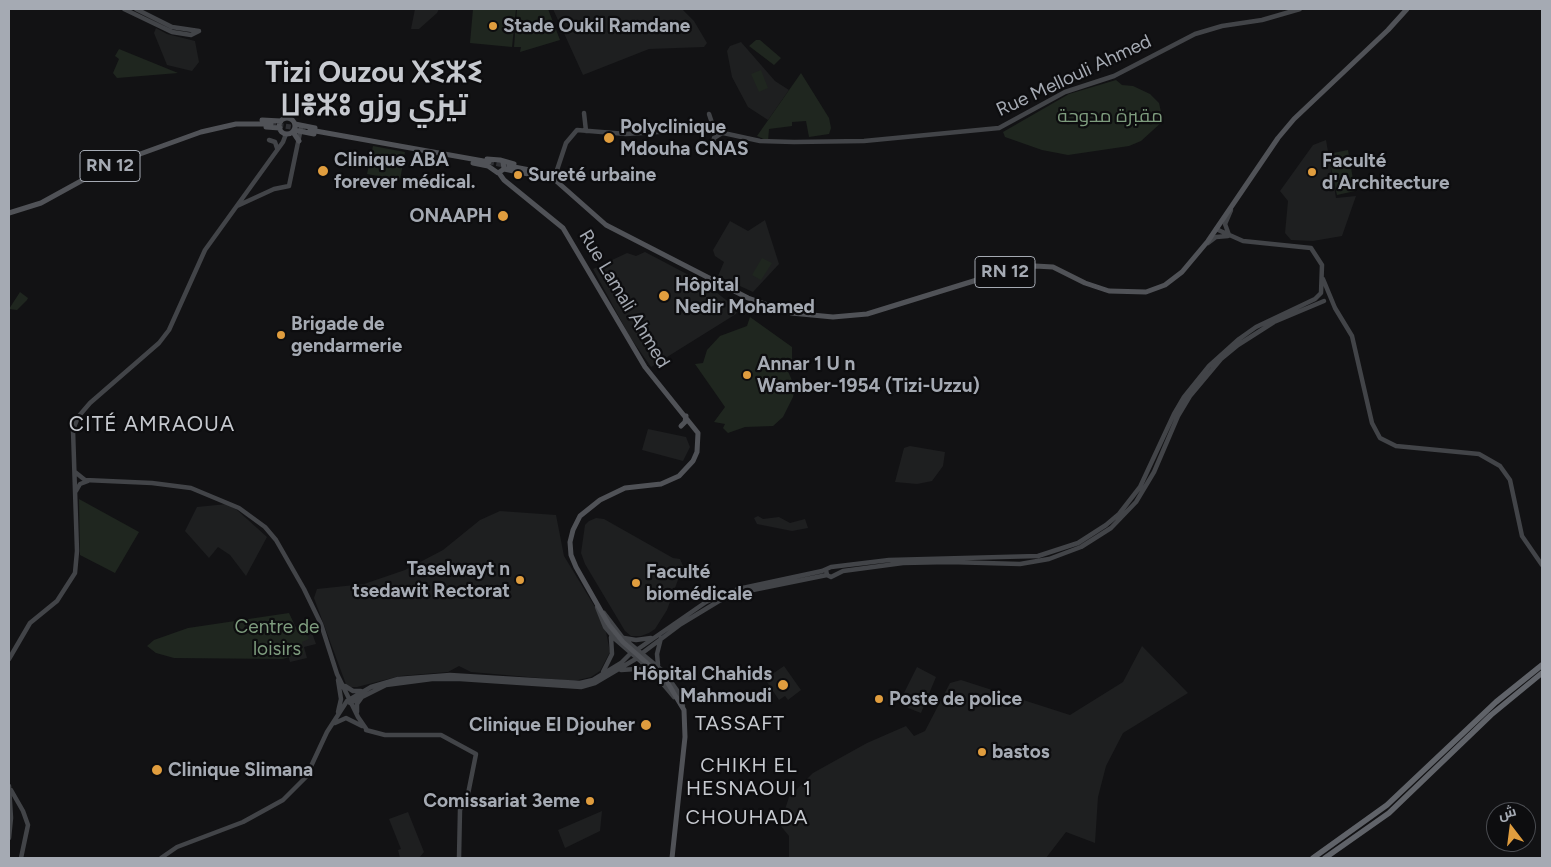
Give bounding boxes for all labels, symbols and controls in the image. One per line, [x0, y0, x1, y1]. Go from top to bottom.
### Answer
place label: Stade Oukil Ramdane [503, 15, 690, 37]
marker: Stade Oukil Ramdane [487, 20, 499, 32]
street label: Rue Mellouli Ahmed [993, 30, 1155, 122]
district label: Tizi Ouzou ⵝⵉⵣⵉ ⵡⴻⵣⵓ تيزي وزو [265, 57, 483, 125]
park label: مقبرة مدوحة [1057, 105, 1163, 127]
place label: Polyclinique Mdouha CNAS [620, 116, 748, 160]
marker: Polyclinique Mdouha CNAS [602, 131, 616, 145]
place label: Clinique ABA forever médical. [334, 149, 475, 193]
road number: RN 12 [80, 150, 140, 182]
place label: Faculté d'Architecture [1322, 150, 1449, 194]
marker: Clinique ABA forever médical. [316, 164, 330, 178]
place label: Sureté urbaine [528, 164, 656, 186]
marker: Faculté d'Architecture [1306, 166, 1318, 178]
marker: Sureté urbaine [512, 169, 524, 181]
place label: ONAAPH [410, 205, 492, 227]
marker: ONAAPH [496, 209, 510, 223]
street label: Rue Lamali Ahmed [574, 226, 674, 372]
road number: RN 12 [975, 256, 1035, 288]
place label: Hôpital Nedir Mohamed [675, 274, 815, 318]
marker: Hôpital Nedir Mohamed [657, 289, 671, 303]
place label: Brigade de gendarmerie [291, 313, 402, 357]
marker: Brigade de gendarmerie [275, 329, 287, 341]
place label: Annar 1 U n Wamber-1954 (Tizi-Uzzu) [757, 353, 980, 397]
marker: Annar 1 U n Wamber-1954 (Tizi-Uzzu) [741, 369, 753, 381]
district label: CITÉ AMRAOUA [67, 412, 237, 438]
place label: Taselwayt n tsedawit Rectorat [352, 558, 510, 602]
place label: Faculté biomédicale [646, 561, 752, 605]
marker: Taselwayt n tsedawit Rectorat [514, 574, 526, 586]
marker: Faculté biomédicale [630, 577, 642, 589]
park label: Centre de loisirs [235, 616, 319, 660]
place label: Hôpital Chahids Mahmoudi [633, 663, 772, 707]
marker: Hôpital Chahids Mahmoudi [776, 678, 790, 692]
place label: Poste de police [889, 688, 1022, 710]
marker: Poste de police [873, 693, 885, 705]
district label: TASSAFT [694, 712, 786, 736]
place label: Clinique El Djouher [469, 714, 635, 736]
marker: Clinique El Djouher [639, 718, 653, 732]
place label: bastos [992, 741, 1050, 763]
marker: bastos [976, 746, 988, 758]
district label: CHIKH EL HESNAOUI 1 [685, 754, 813, 801]
place label: Clinique Slimana [168, 759, 313, 781]
marker: Clinique Slimana [150, 763, 164, 777]
place label: Comissariat 3eme [423, 790, 580, 812]
marker: Comissariat 3eme [584, 795, 596, 807]
north arrow [1486, 802, 1536, 852]
text: ش [1496, 802, 1518, 824]
district label: CHOUHADA [685, 806, 809, 830]

